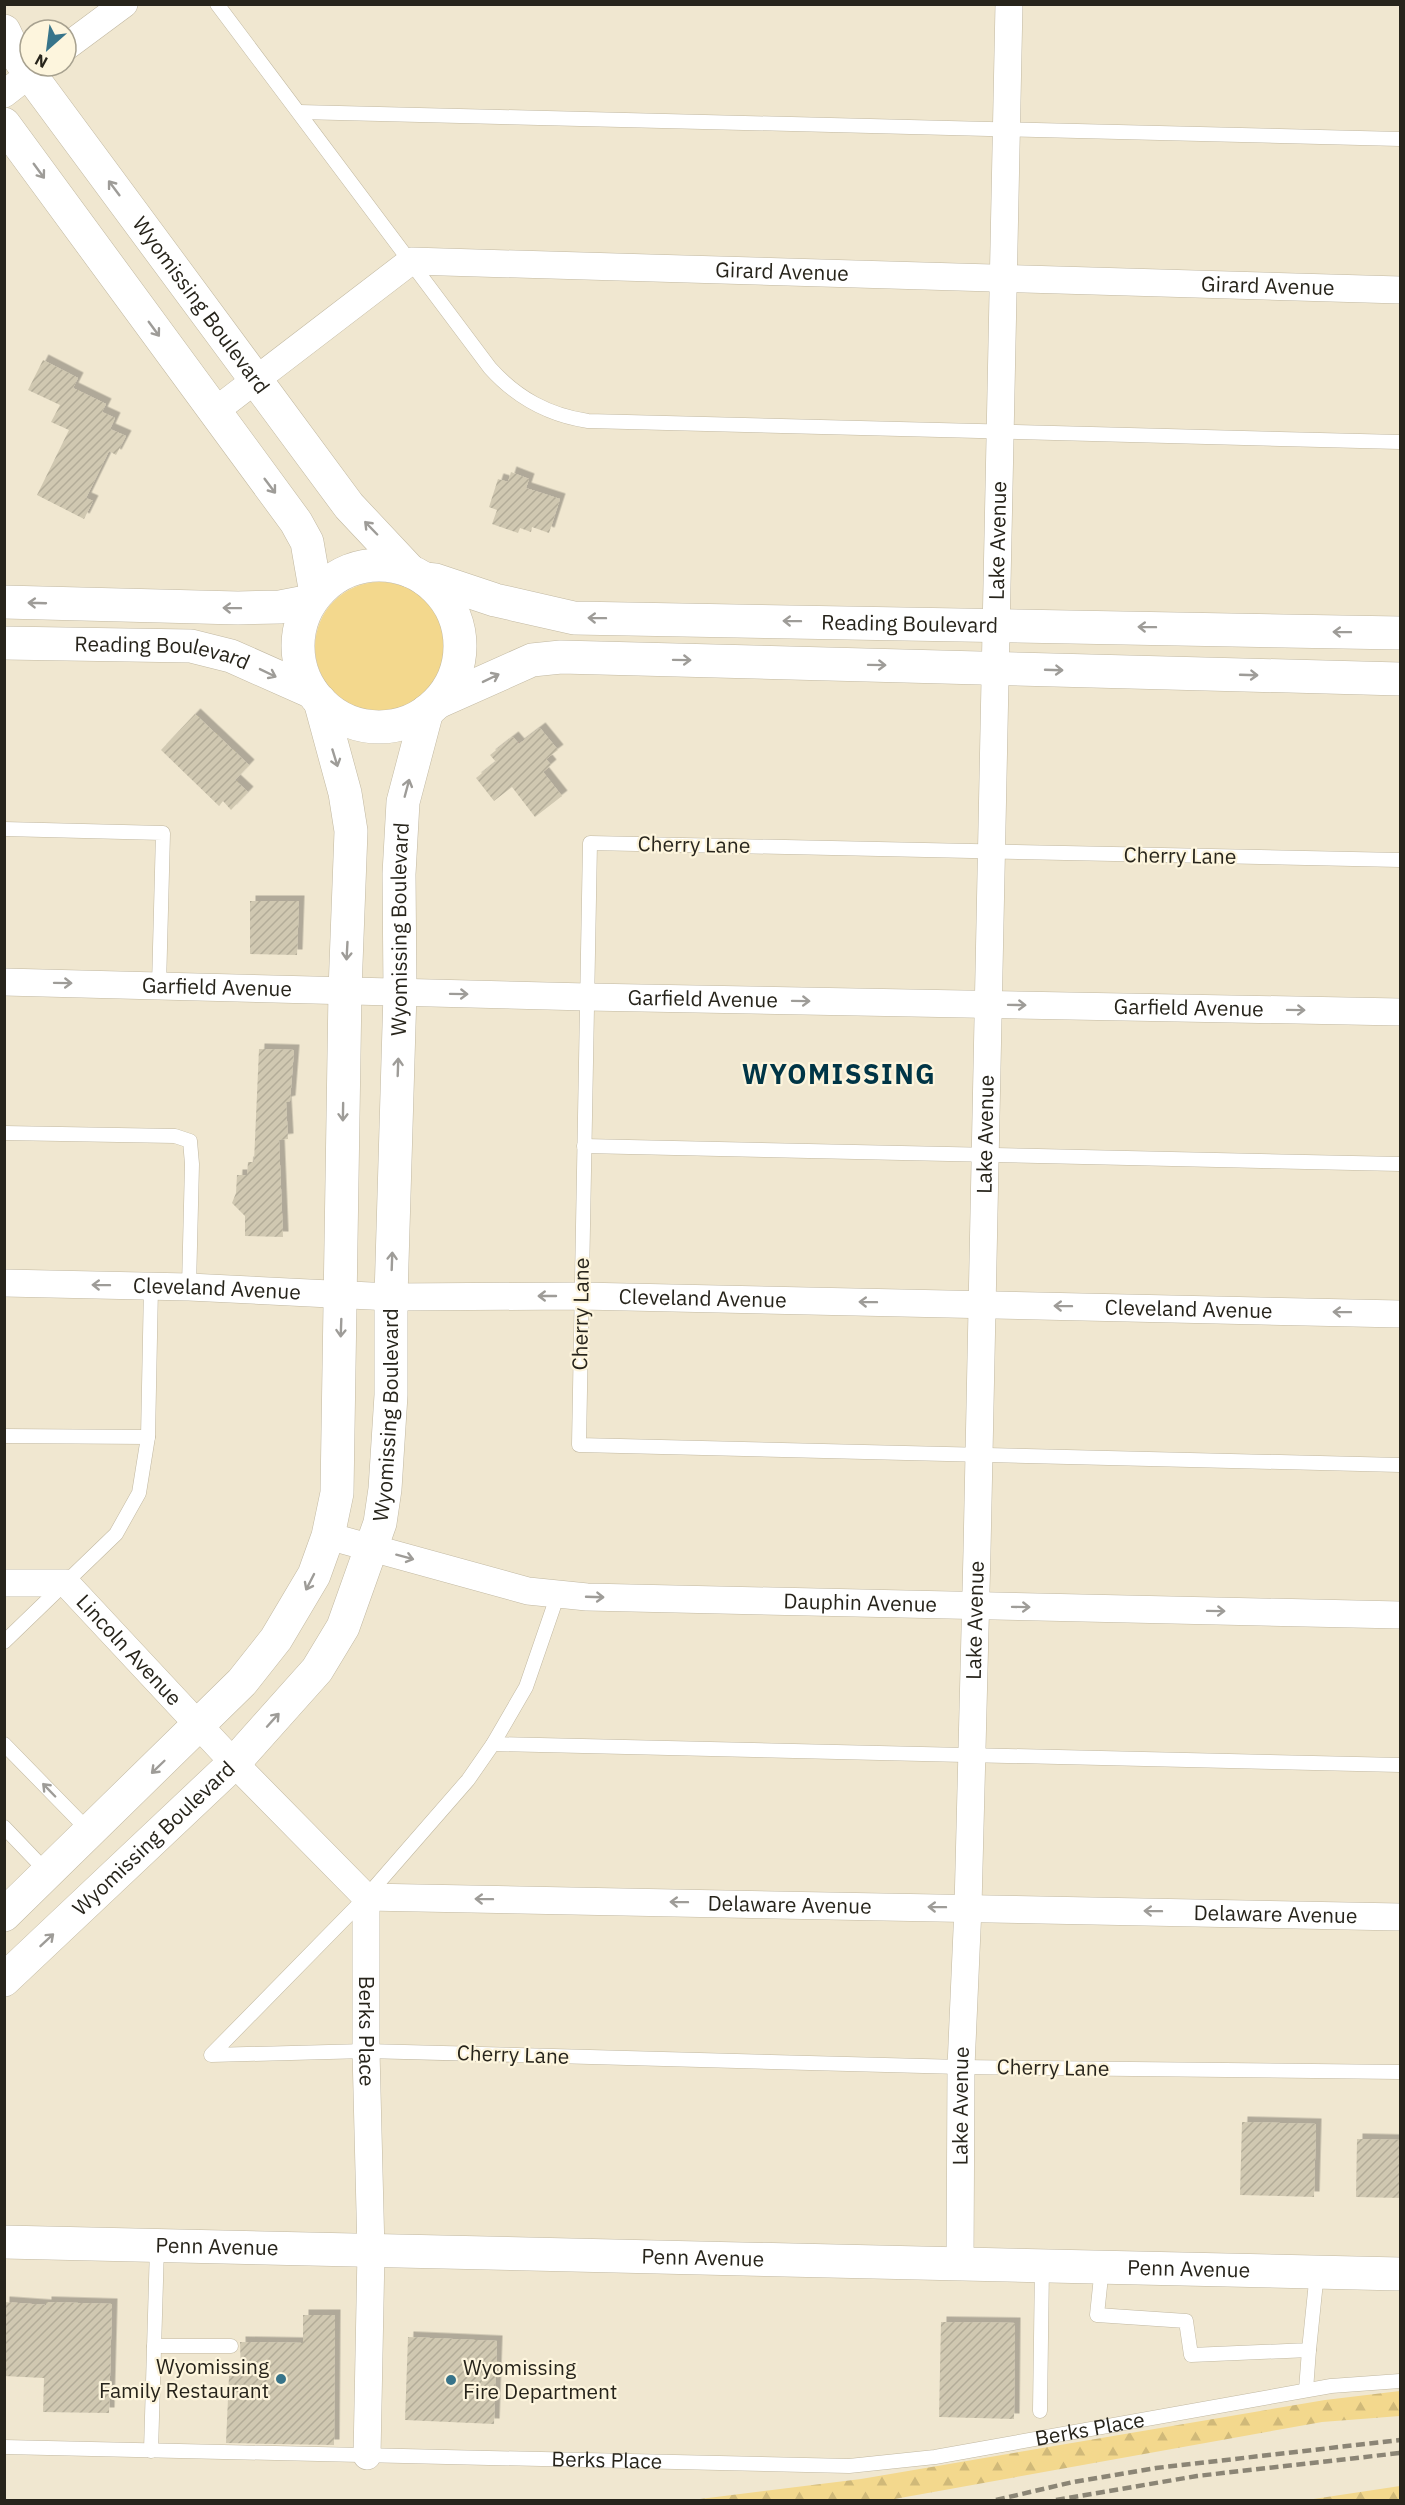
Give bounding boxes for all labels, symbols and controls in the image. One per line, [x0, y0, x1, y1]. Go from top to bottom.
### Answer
north arrow [18, 18, 78, 78]
text: N [31, 50, 51, 73]
one-way arrow [33, 163, 45, 179]
one-way arrow [108, 181, 120, 197]
street label: Wyomissing Boulevard [127, 211, 276, 399]
street label: Girard Avenue [715, 255, 849, 287]
street label: Girard Avenue [1201, 269, 1335, 301]
one-way arrow [148, 320, 160, 336]
one-way arrow [264, 477, 276, 493]
street label: Lake Avenue [982, 481, 1012, 600]
one-way arrow [364, 521, 378, 536]
one-way arrow [28, 597, 48, 608]
one-way arrow [223, 602, 243, 614]
street label: Reading Boulevard [821, 607, 998, 639]
one-way arrow [587, 612, 607, 624]
one-way arrow [782, 615, 802, 627]
one-way arrow [1138, 622, 1158, 633]
one-way arrow [1333, 626, 1353, 637]
street label: Reading Boulevard [74, 629, 255, 676]
one-way arrow [672, 655, 692, 666]
one-way arrow [867, 659, 887, 671]
one-way arrow [1044, 664, 1064, 675]
one-way arrow [259, 667, 277, 679]
one-way arrow [1239, 669, 1259, 681]
one-way arrow [482, 671, 500, 683]
one-way arrow [331, 748, 342, 767]
one-way arrow [402, 778, 413, 797]
street label: Wyomissing Boulevard [384, 822, 415, 1036]
street label: Cherry Lane [637, 829, 751, 859]
street label: Cherry Lane [1123, 840, 1237, 870]
one-way arrow [341, 940, 352, 960]
street label: Garfield Avenue [142, 971, 292, 1002]
one-way arrow [52, 978, 72, 989]
street label: Garfield Avenue [628, 983, 778, 1014]
one-way arrow [448, 988, 468, 1000]
street label: Garfield Avenue [1113, 992, 1264, 1022]
one-way arrow [790, 995, 810, 1007]
one-way arrow [1006, 1000, 1026, 1011]
one-way arrow [1285, 1004, 1305, 1016]
district label: WYOMISSING [742, 1056, 936, 1091]
one-way arrow [393, 1057, 404, 1077]
street label: Lake Avenue [969, 1075, 1000, 1194]
one-way arrow [337, 1102, 349, 1122]
one-way arrow [386, 1252, 397, 1272]
street label: Cherry Lane [565, 1257, 595, 1371]
street label: Cleveland Avenue [133, 1271, 302, 1306]
one-way arrow [92, 1280, 112, 1291]
street label: Cleveland Avenue [618, 1282, 787, 1314]
one-way arrow [538, 1290, 558, 1302]
street label: Cleveland Avenue [1104, 1293, 1273, 1324]
one-way arrow [859, 1296, 879, 1308]
one-way arrow [1054, 1300, 1074, 1312]
one-way arrow [1333, 1307, 1353, 1318]
street label: Wyomissing Boulevard [365, 1308, 404, 1523]
one-way arrow [335, 1318, 347, 1338]
one-way arrow [395, 1552, 414, 1563]
street label: Lake Avenue [959, 1560, 990, 1680]
one-way arrow [304, 1573, 316, 1590]
street label: Dauphin Avenue [783, 1586, 937, 1618]
street label: Lincoln Avenue [71, 1588, 188, 1711]
one-way arrow [584, 1591, 604, 1603]
one-way arrow [1010, 1601, 1030, 1613]
one-way arrow [1205, 1605, 1225, 1617]
one-way arrow [266, 1713, 280, 1728]
street label: Wyomissing Boulevard [66, 1754, 240, 1921]
one-way arrow [150, 1760, 165, 1774]
one-way arrow [42, 1783, 56, 1798]
street label: Delaware Avenue [707, 1889, 872, 1920]
one-way arrow [475, 1893, 495, 1905]
one-way arrow [670, 1896, 690, 1908]
street label: Delaware Avenue [1193, 1898, 1358, 1929]
one-way arrow [928, 1901, 948, 1912]
one-way arrow [1144, 1905, 1164, 1917]
one-way arrow [39, 1933, 54, 1947]
street label: Berks Place [353, 1976, 382, 2087]
street label: Cherry Lane [456, 2038, 570, 2070]
street label: Lake Avenue [946, 2046, 975, 2166]
street label: Cherry Lane [996, 2052, 1110, 2082]
street label: Penn Avenue [155, 2230, 279, 2261]
street label: Penn Avenue [641, 2242, 765, 2272]
street label: Penn Avenue [1127, 2253, 1250, 2284]
place label: Wyomissing Family Restaurant [99, 2352, 269, 2404]
place label: Wyomissing Fire Department [463, 2353, 617, 2405]
marker: Wyomissing Family Restaurant [274, 2372, 288, 2386]
marker: Wyomissing Fire Department [444, 2373, 458, 2387]
street label: Berks Place [1033, 2405, 1147, 2452]
street label: Berks Place [551, 2444, 663, 2475]

